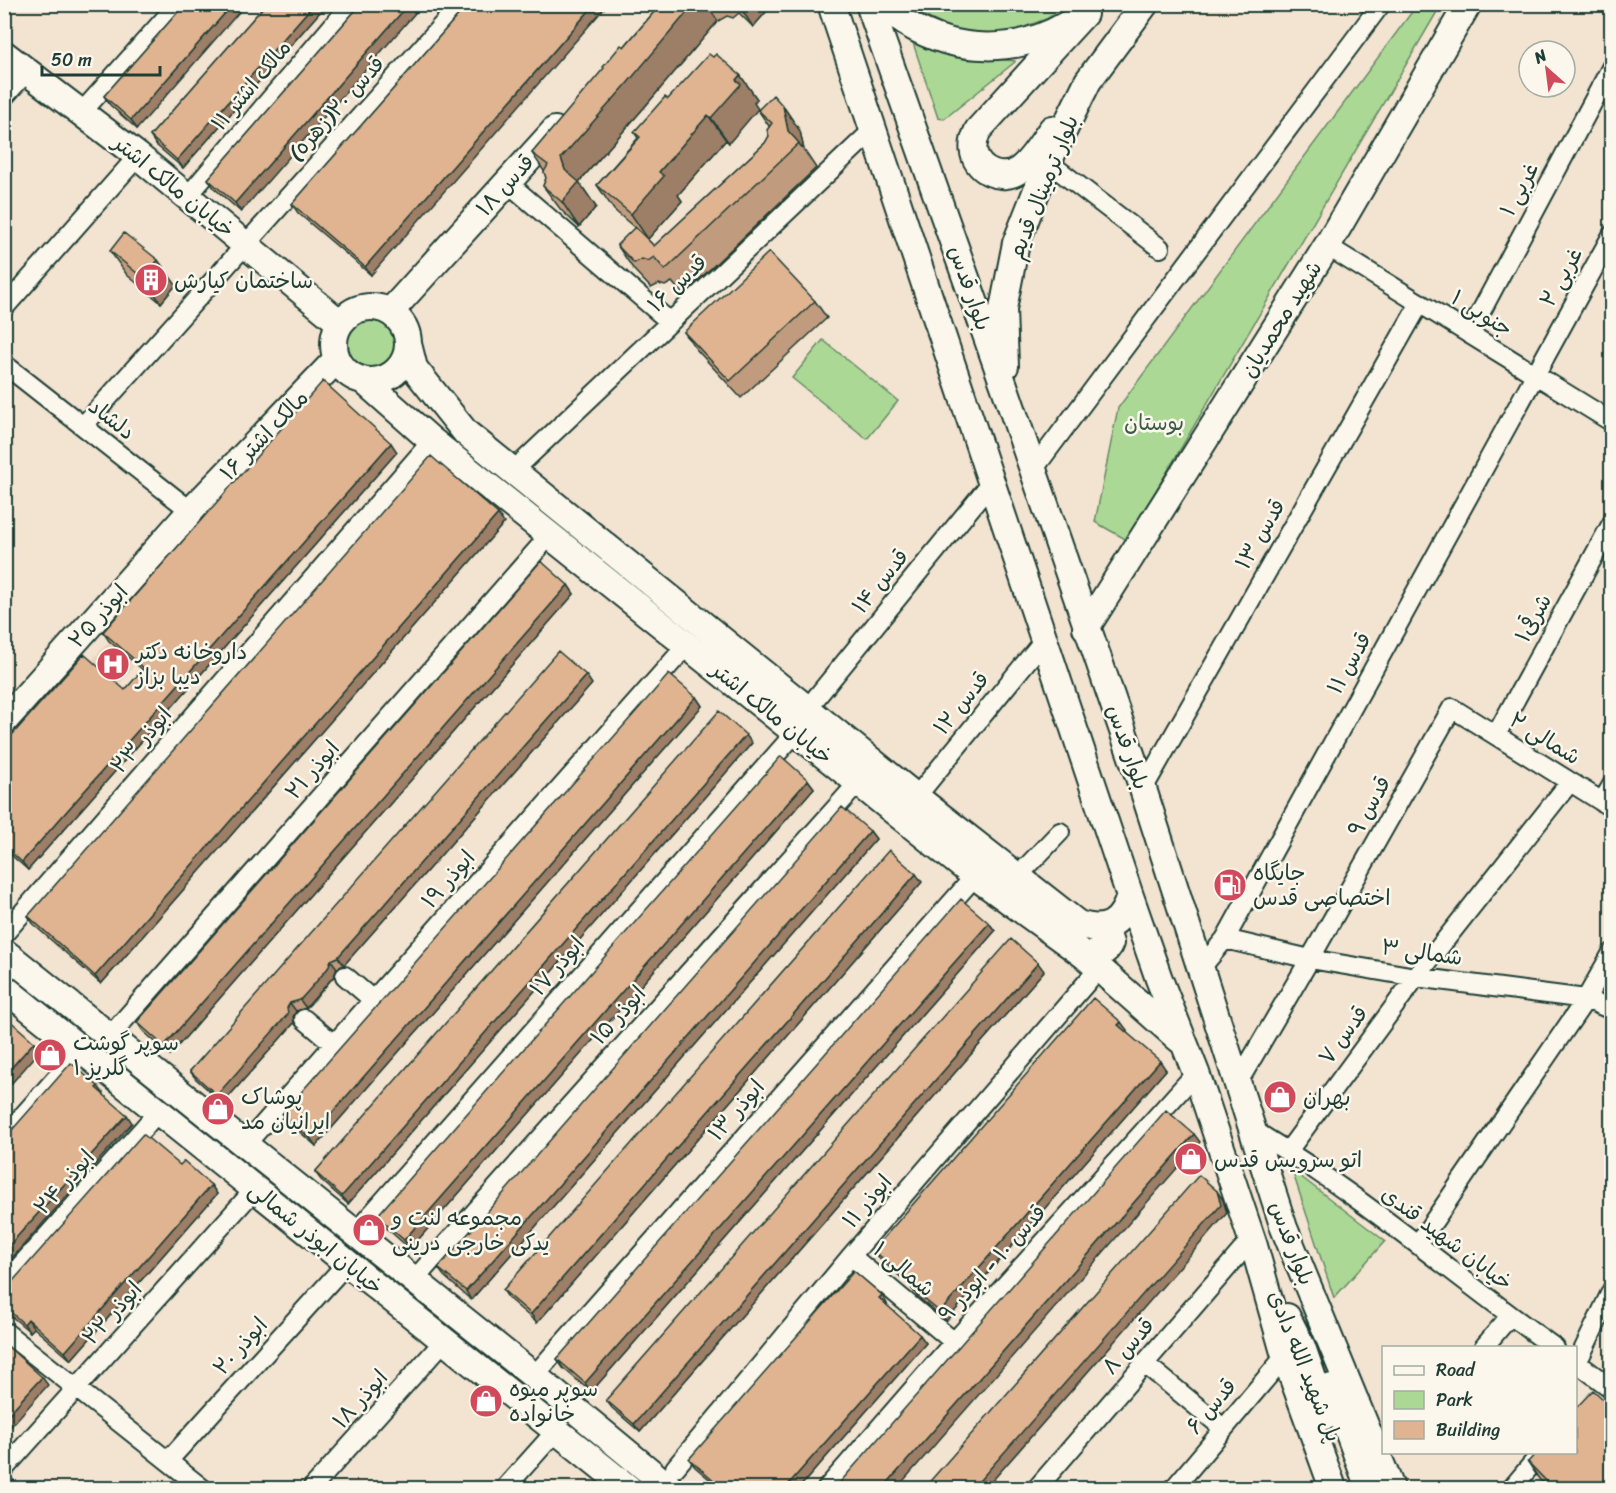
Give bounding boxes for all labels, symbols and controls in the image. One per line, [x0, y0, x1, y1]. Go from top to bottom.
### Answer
street label: مالک اشتر ۱۱ [201, 30, 301, 140]
scale bar [42, 39, 160, 77]
north arrow [1517, 39, 1577, 99]
text: N [1528, 40, 1553, 72]
text: 50 m [51, 44, 92, 76]
street label: قدس ۲۰(زهره) [278, 46, 394, 170]
street label: بلوار ترمینال قدیم [996, 109, 1090, 265]
street label: خیابان مالک اشتر [102, 123, 244, 248]
street label: قدس ۱۸ [466, 144, 544, 226]
street label: غربی ۱ [1488, 155, 1550, 223]
street label: بلوار قدس [937, 240, 1003, 336]
street label: غربی ۲ [1528, 240, 1594, 314]
street label: قدس ۱۶ [638, 244, 716, 322]
street label: شهید محمدیان [1229, 252, 1333, 386]
place label: ساختمان کیارش [174, 261, 313, 300]
building icon: ساختمان کیارش [133, 262, 169, 298]
street label: ۱ جنوبی [1443, 279, 1521, 347]
street label: مالک اشتر ۱۶ [210, 380, 318, 490]
street label: دلشاد [80, 388, 144, 450]
park label: بوستان [1124, 403, 1184, 442]
street label: قدس ۱۳ [1224, 491, 1296, 577]
street label: قدس ۱۴ [841, 539, 919, 623]
street label: ابوذر ۲۵ [58, 574, 138, 658]
street label: شرقی۱ [1504, 586, 1562, 650]
street label: قدس ۱۱ [1316, 624, 1382, 702]
place label: داروخانه دکتر دیبا بزاز [134, 632, 247, 696]
hospital icon: داروخانه دکتر دیبا بزاز [95, 646, 131, 682]
street label: خیابان مالک اشتر [700, 650, 842, 775]
street label: قدس ۱۲ [923, 662, 999, 744]
street label: ابوذر ۲۳ [100, 697, 182, 783]
street label: بلوار قدس [1095, 699, 1161, 795]
street label: شمالی ۲ [1501, 701, 1589, 775]
street label: ابوذر ۲۱ [275, 731, 349, 809]
street label: قدس ۹ [1336, 768, 1402, 844]
street label: ابوذر ۱۹ [411, 840, 485, 918]
place label: جایگاه اختصاصی قدس [1253, 853, 1391, 917]
fuel station icon: جایگاه اختصاصی قدس [1212, 867, 1248, 903]
street label: ابوذر ۱۷ [519, 927, 595, 1005]
street label: شمالی ۳ [1379, 927, 1465, 977]
street label: ابوذر ۱۵ [580, 976, 656, 1054]
street label: قدس ۷ [1308, 997, 1378, 1073]
place label: سوپر گوشت گلریز ۱ [73, 1023, 179, 1087]
shop icon: سوپر گوشت گلریز ۱ [32, 1037, 68, 1073]
street label: ابوذر ۱۳ [697, 1070, 775, 1150]
place label: پوشاک ایرانیان مد [241, 1077, 330, 1141]
place label: بهران [1303, 1078, 1351, 1117]
shop icon: بهران [1262, 1079, 1298, 1115]
shop icon: پوشاک ایرانیان مد [200, 1091, 236, 1127]
street label: ابوذر ۲۴ [23, 1140, 105, 1224]
place label: اتو سرویس قدس [1214, 1140, 1362, 1179]
shop icon: اتو سرویس قدس [1173, 1141, 1209, 1177]
street label: ابوذر ۱۱ [832, 1165, 902, 1237]
street label: خیابان ابوذر شمالی [240, 1171, 392, 1305]
street label: خیابان شهید قندی [1373, 1175, 1521, 1301]
street label: قدس ۱۰ - ابوذر ۹ [928, 1195, 1056, 1331]
street label: بلوار قدس [1258, 1195, 1326, 1291]
place label: مجموعه لنت و یدکی خارجی درینی [390, 1198, 550, 1262]
shop icon: مجموعه لنت و یدکی خارجی درینی [351, 1212, 387, 1248]
street label: شمالی ۱ [864, 1231, 944, 1307]
street label: ابوذر ۲۲ [72, 1272, 152, 1354]
street label: پل شهید الله دادی [1257, 1284, 1353, 1448]
street label: ابوذر ۲۰ [203, 1307, 277, 1385]
street label: قدس ۸ [1092, 1308, 1164, 1384]
legend [1382, 1346, 1577, 1454]
text: Road [1436, 1354, 1476, 1386]
street label: ابوذر ۱۸ [322, 1360, 398, 1438]
place label: سوپر میوه خانواده [509, 1369, 598, 1433]
street label: قدس ۶ [1175, 1369, 1247, 1443]
shop icon: سوپر میوه خانواده [468, 1383, 504, 1419]
text: Park [1436, 1384, 1473, 1416]
text: Building [1436, 1414, 1500, 1446]

